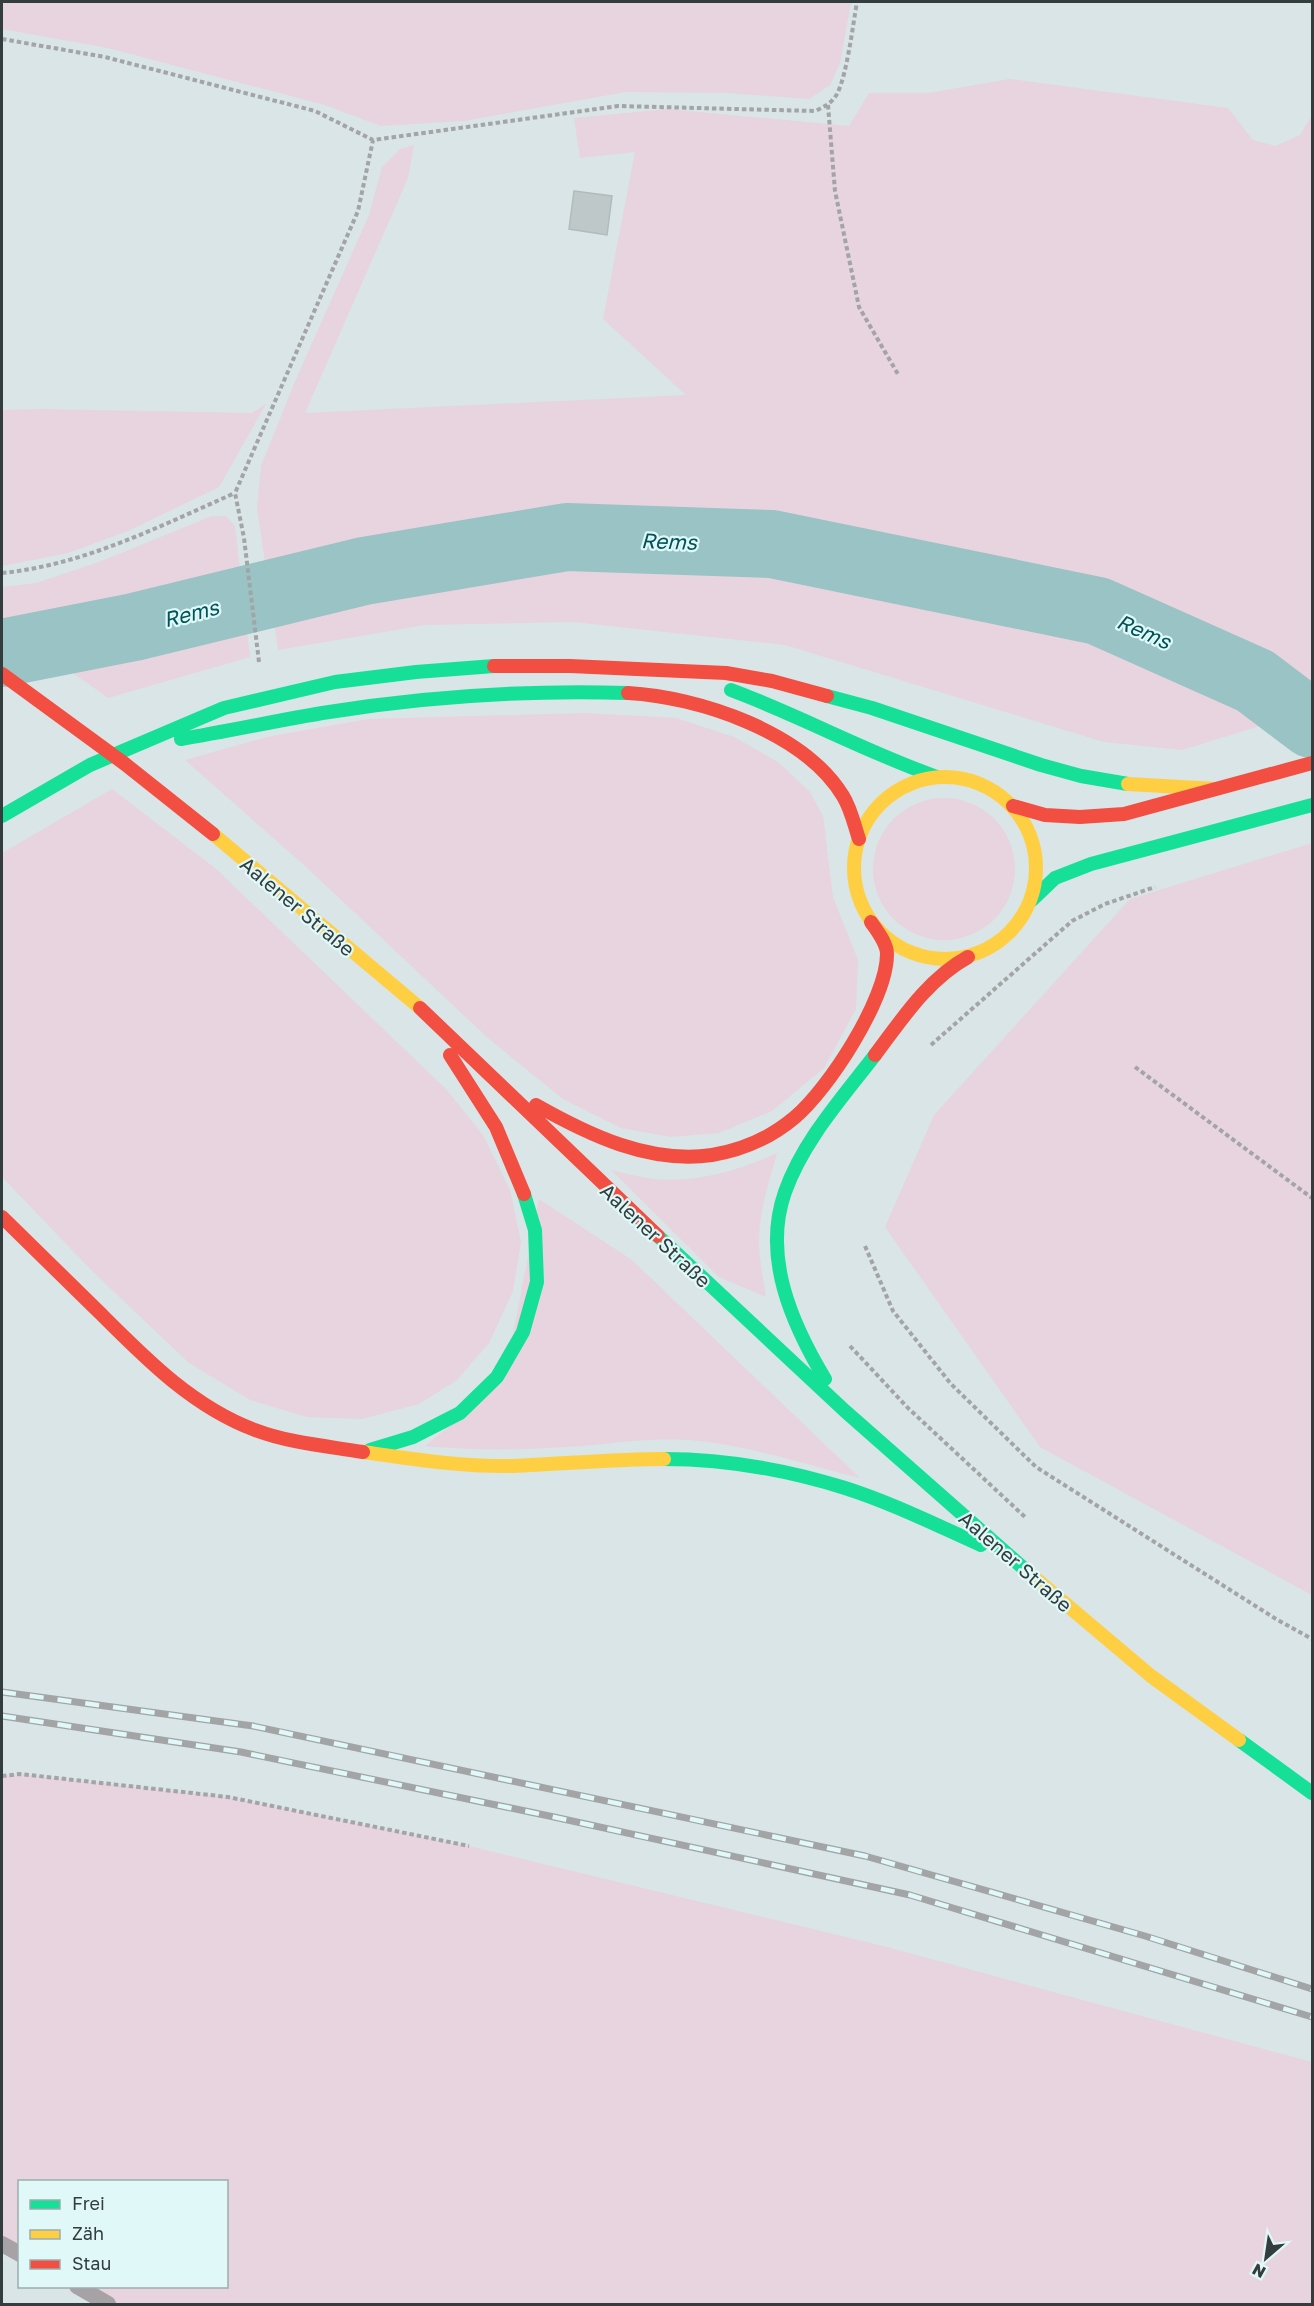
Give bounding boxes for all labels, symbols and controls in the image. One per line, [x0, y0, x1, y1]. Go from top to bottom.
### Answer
water label: Rems [641, 527, 698, 555]
water label: Rems [161, 593, 222, 632]
water label: Rems [1113, 608, 1176, 655]
street label: Aalener Straße [236, 851, 360, 961]
street label: Aalener Straße [596, 1178, 716, 1292]
street label: Aalener Straße [955, 1505, 1077, 1617]
legend [18, 2180, 228, 2288]
text: Frei [72, 2192, 105, 2214]
text: Zäh [72, 2222, 104, 2244]
north arrow [1236, 2228, 1296, 2288]
text: Stau [72, 2252, 111, 2274]
text: N [1249, 2259, 1269, 2283]

